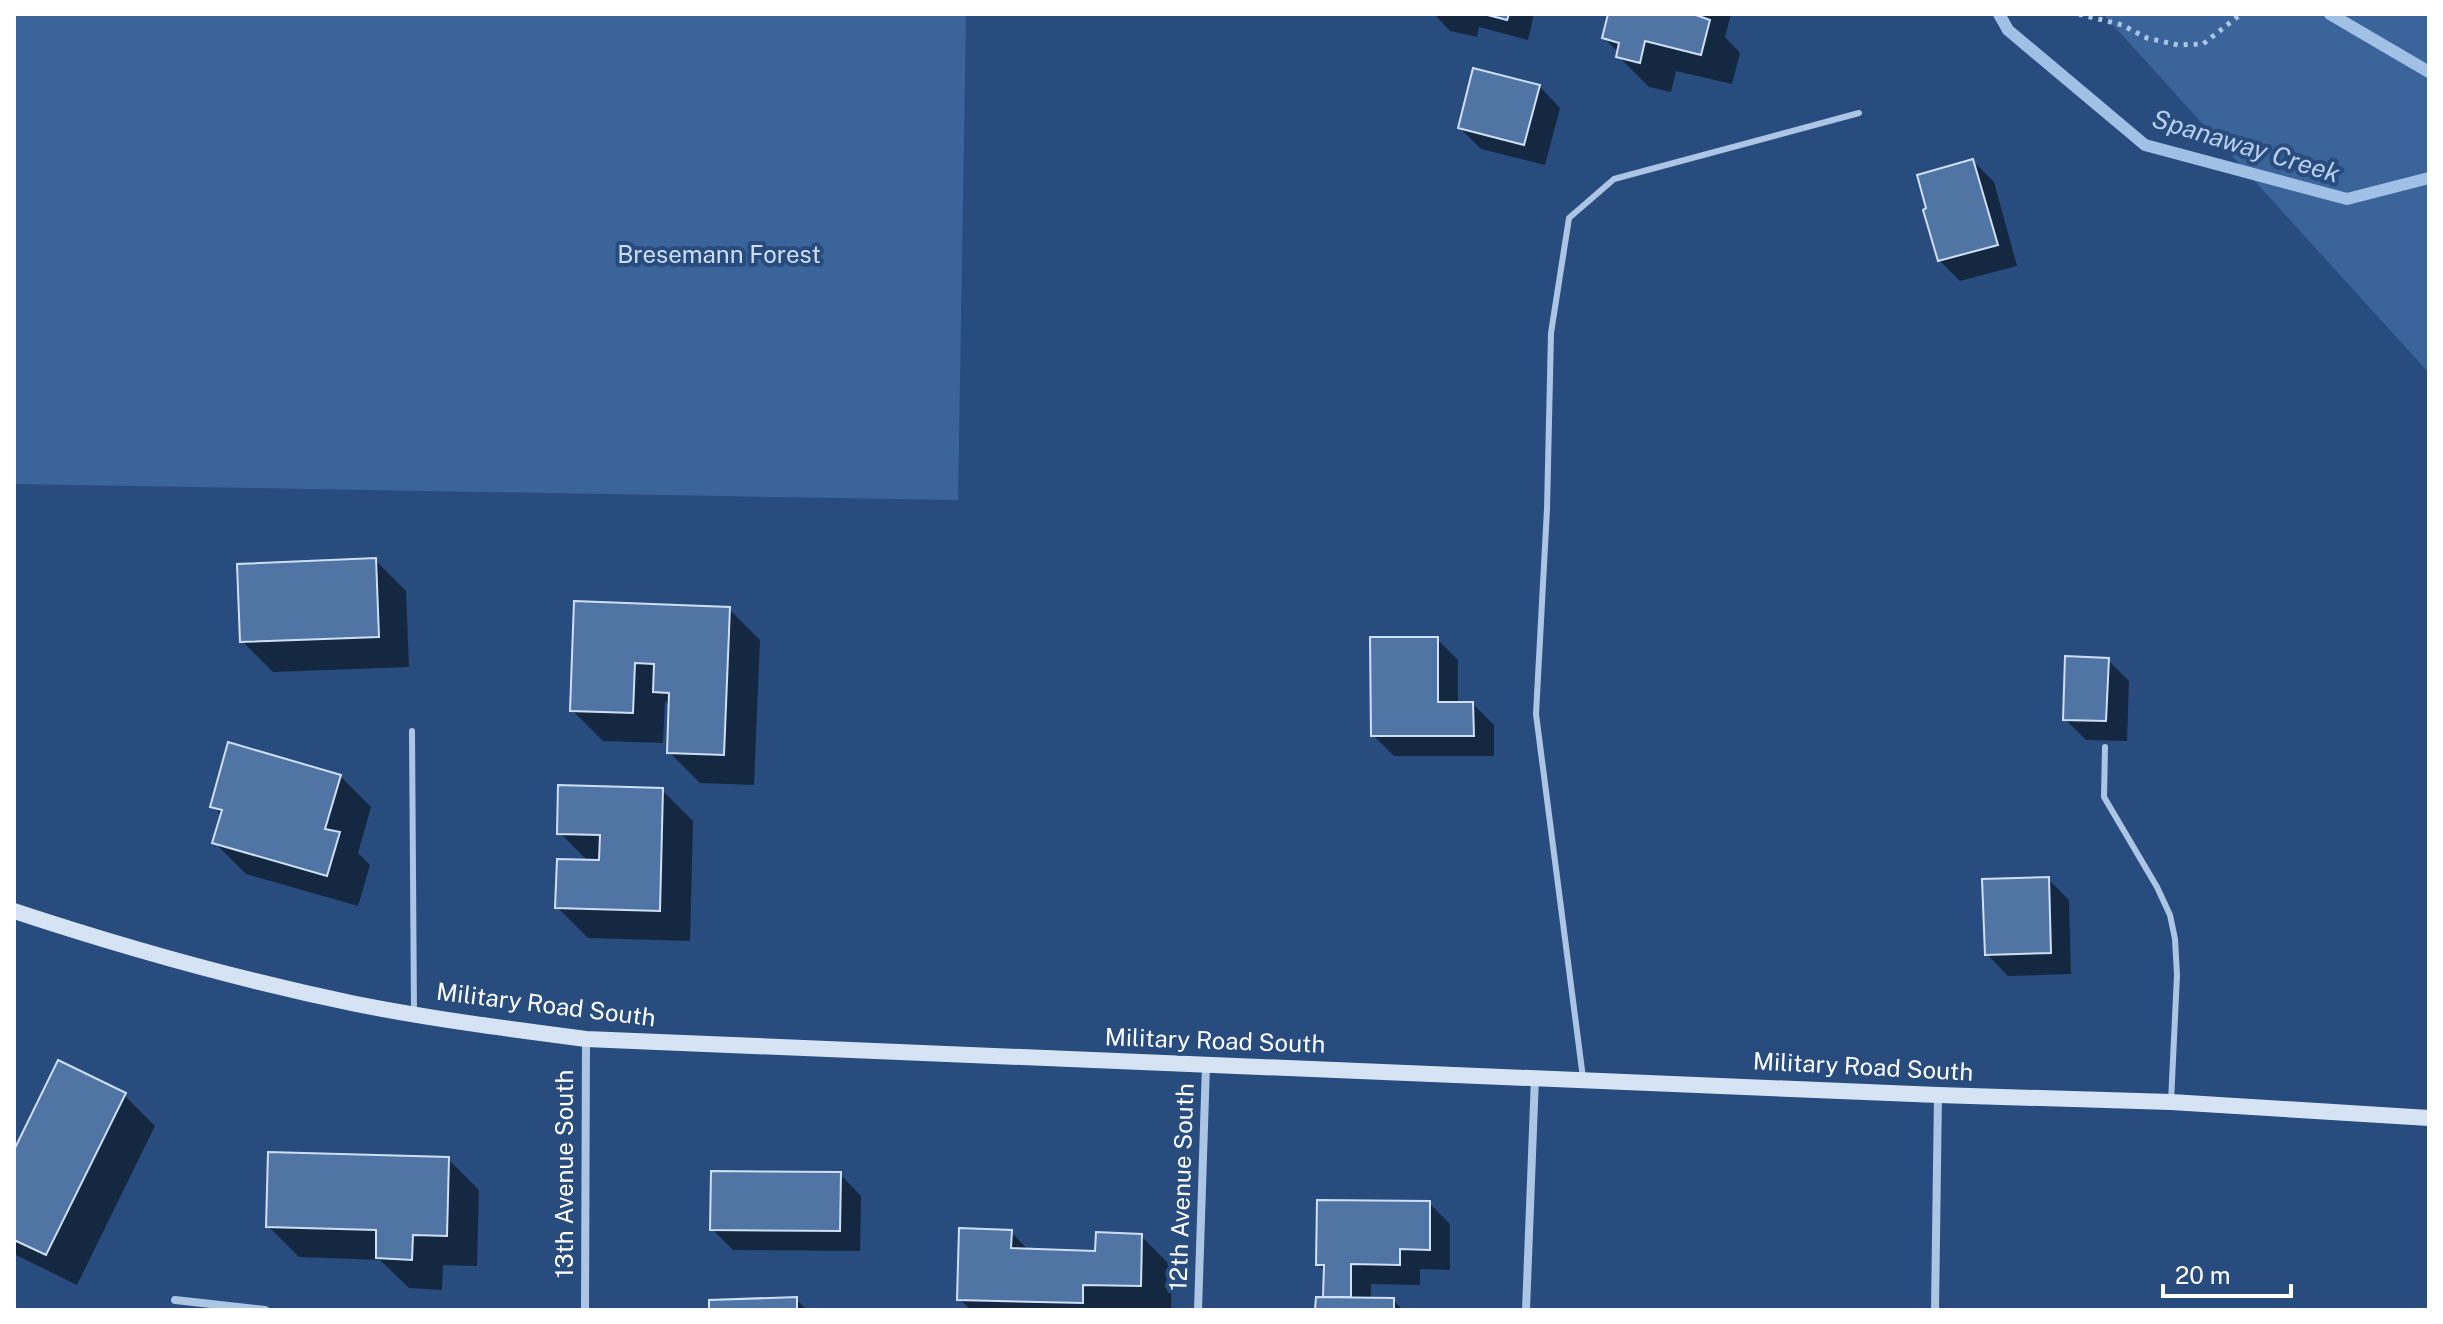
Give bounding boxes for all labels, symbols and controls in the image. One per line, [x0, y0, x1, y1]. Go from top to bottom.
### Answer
water label: Spanaway Creek [2149, 102, 2344, 189]
park label: Bresemann Forest [617, 240, 821, 268]
street label: Military Road South [435, 977, 657, 1031]
street label: Military Road South [1104, 1022, 1326, 1058]
street label: Military Road South [1752, 1046, 1974, 1086]
street label: 13th Avenue South [550, 1070, 578, 1278]
street label: 12th Avenue South [1163, 1083, 1199, 1291]
scale bar [2163, 1248, 2291, 1298]
text: 20 m [2175, 1261, 2231, 1289]

